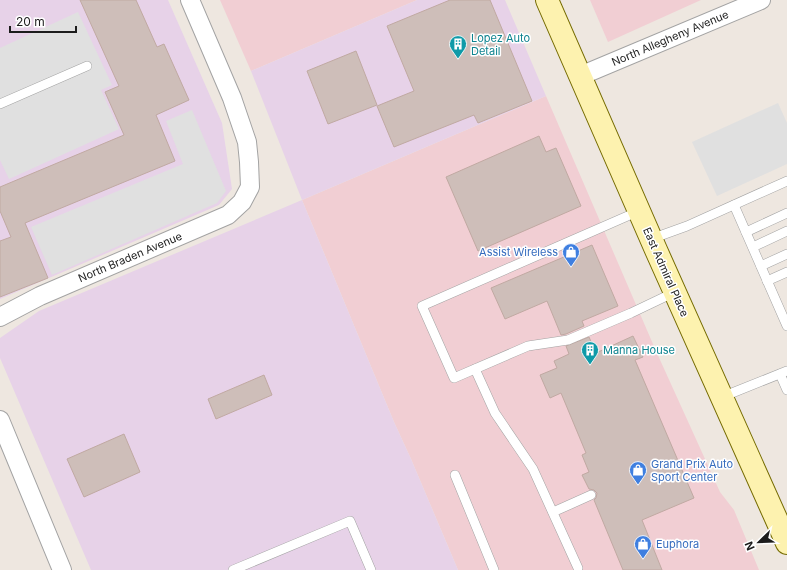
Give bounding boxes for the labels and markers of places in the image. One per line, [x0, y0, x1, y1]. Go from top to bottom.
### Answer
place label: Lopez Auto Detail [471, 31, 531, 58]
building icon: Lopez Auto Detail [448, 34, 468, 59]
shop icon: Assist Wireless [561, 242, 581, 267]
place label: Assist Wireless [479, 245, 558, 259]
building icon: Manna House [580, 340, 600, 365]
place label: Manna House [603, 343, 675, 357]
place label: Grand Prix Auto Sport Center [651, 457, 734, 484]
shop icon: Grand Prix Auto Sport Center [628, 460, 648, 485]
shop icon: Euphora [633, 534, 653, 559]
place label: Euphora [656, 537, 699, 551]

